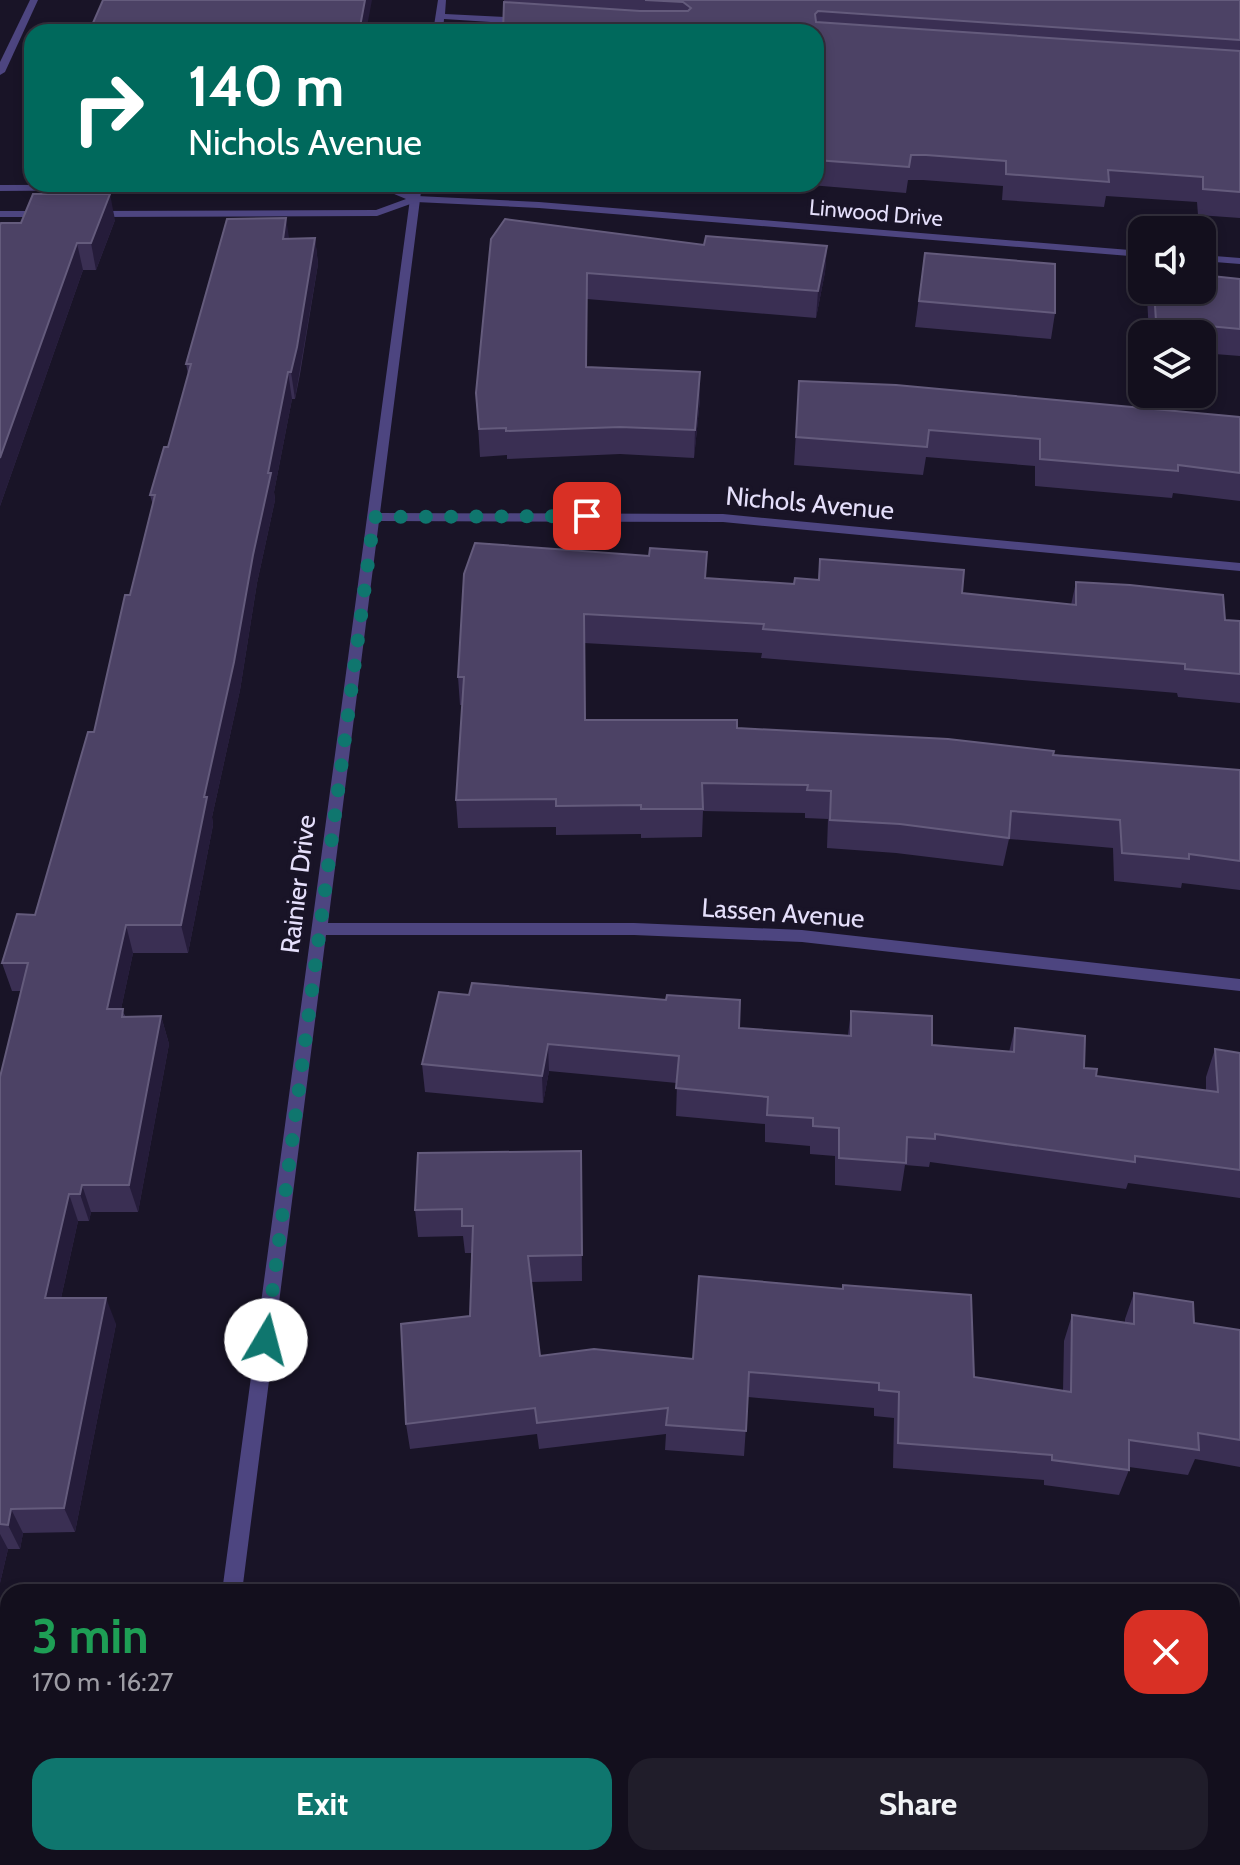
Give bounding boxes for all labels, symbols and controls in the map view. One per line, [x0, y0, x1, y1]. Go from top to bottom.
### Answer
text: 140 m [188, 52, 344, 120]
icon: right [56, 56, 160, 160]
text: Nichols Avenue [188, 120, 422, 164]
street label: Linwood Drive [808, 194, 944, 232]
map controls [1128, 216, 1216, 408]
button: sound [1128, 216, 1216, 304]
button: layers [1128, 320, 1216, 408]
street label: Nichols Avenue [724, 480, 896, 526]
pin [553, 482, 621, 550]
icon: arrive [565, 494, 609, 538]
street label: Rainier Drive [274, 813, 322, 955]
street label: Lassen Avenue [700, 891, 866, 935]
position arrow [224, 1298, 308, 1382]
text: 3 min [32, 1607, 148, 1665]
button: close [1124, 1610, 1208, 1694]
text: 170 m · 16:27 [32, 1666, 173, 1698]
button: Exit [32, 1758, 612, 1850]
button: Share [628, 1758, 1208, 1850]

